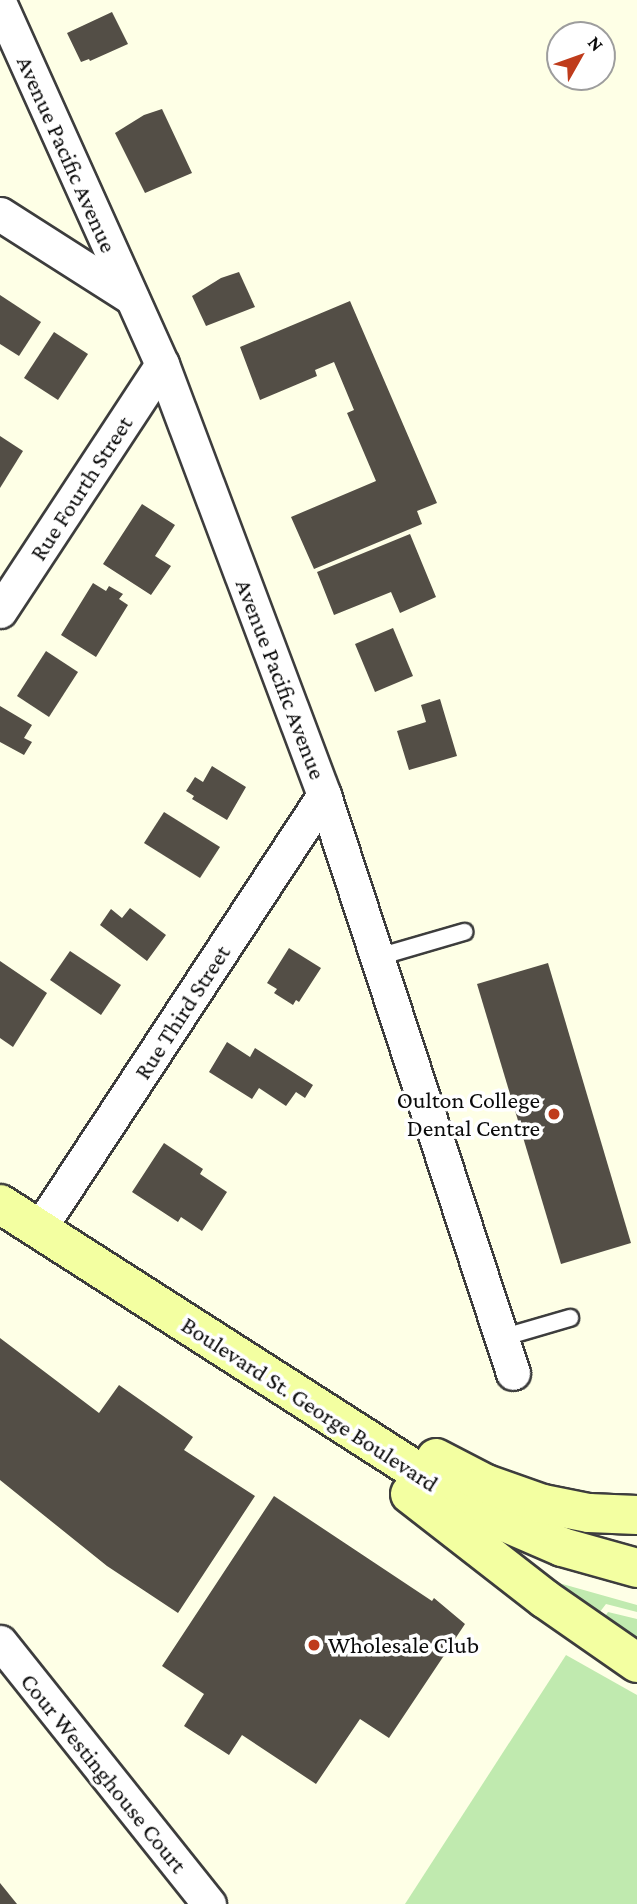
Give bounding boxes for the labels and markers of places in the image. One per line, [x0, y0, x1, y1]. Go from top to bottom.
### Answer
place label: Oulton College Dental Centre [397, 1086, 540, 1142]
marker: Oulton College Dental Centre [546, 1106, 562, 1122]
place label: Wholesale Club [328, 1631, 479, 1659]
marker: Wholesale Club [306, 1637, 322, 1653]

